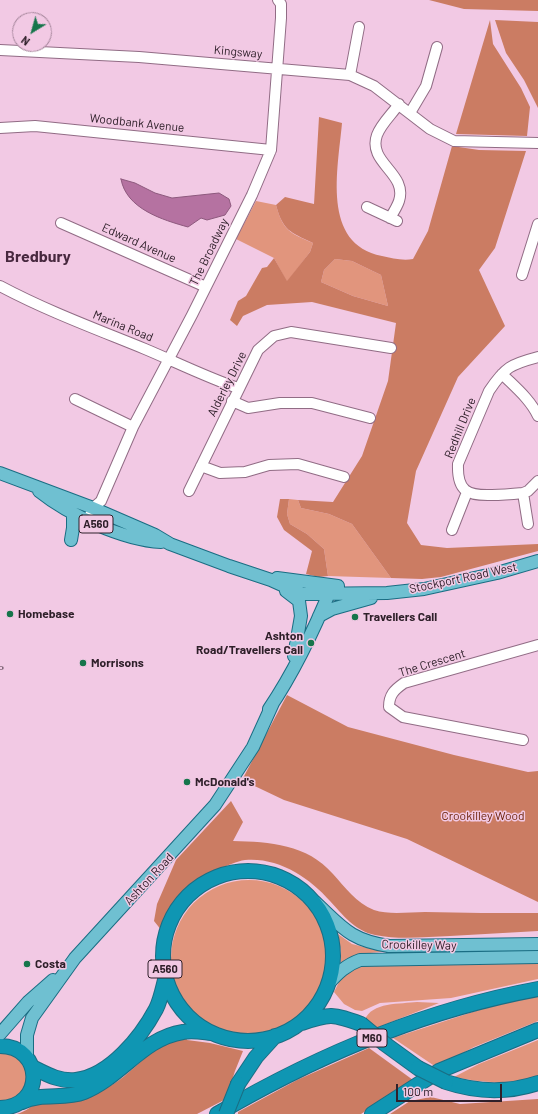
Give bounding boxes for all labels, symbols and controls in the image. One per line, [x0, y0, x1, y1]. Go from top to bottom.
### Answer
north arrow [12, 12, 52, 52]
text: N [18, 34, 32, 49]
street label: Kingsway [213, 43, 263, 61]
street label: Woodbank Avenue [89, 111, 185, 135]
street label: The Broadway [186, 216, 232, 288]
street label: Edward Avenue [100, 220, 178, 266]
district label: Bredbury [5, 247, 71, 267]
street label: Marina Road [91, 307, 155, 345]
street label: Alderley Drive [204, 349, 250, 419]
street label: Redhill Drive [441, 395, 479, 461]
road number: A560 [79, 515, 113, 533]
street label: Stockport Road West [408, 560, 518, 596]
place label: Homebase [18, 607, 74, 621]
marker: Homebase [5, 609, 15, 619]
place label: Travellers Call [363, 610, 437, 624]
marker: Travellers Call [350, 612, 360, 622]
place label: Ashton Road/Travellers Call [196, 629, 303, 657]
marker: Ashton Road/Travellers Call [306, 638, 316, 648]
street label: The Crescent [397, 646, 467, 680]
place label: Morrisons [91, 656, 144, 670]
marker: Morrisons [78, 658, 88, 668]
place label: McDonald's [195, 775, 255, 789]
marker: McDonald's [182, 777, 192, 787]
park label: Crookilley Wood [441, 809, 525, 823]
street label: Ashton Road [121, 850, 177, 908]
street label: Crookilley Way [381, 937, 457, 953]
place label: Costa [35, 957, 66, 971]
marker: Costa [22, 959, 32, 969]
road number: A560 [148, 960, 182, 978]
road number: M60 [357, 1029, 387, 1047]
scale bar [398, 1076, 504, 1102]
text: 100 m [403, 1084, 433, 1098]

